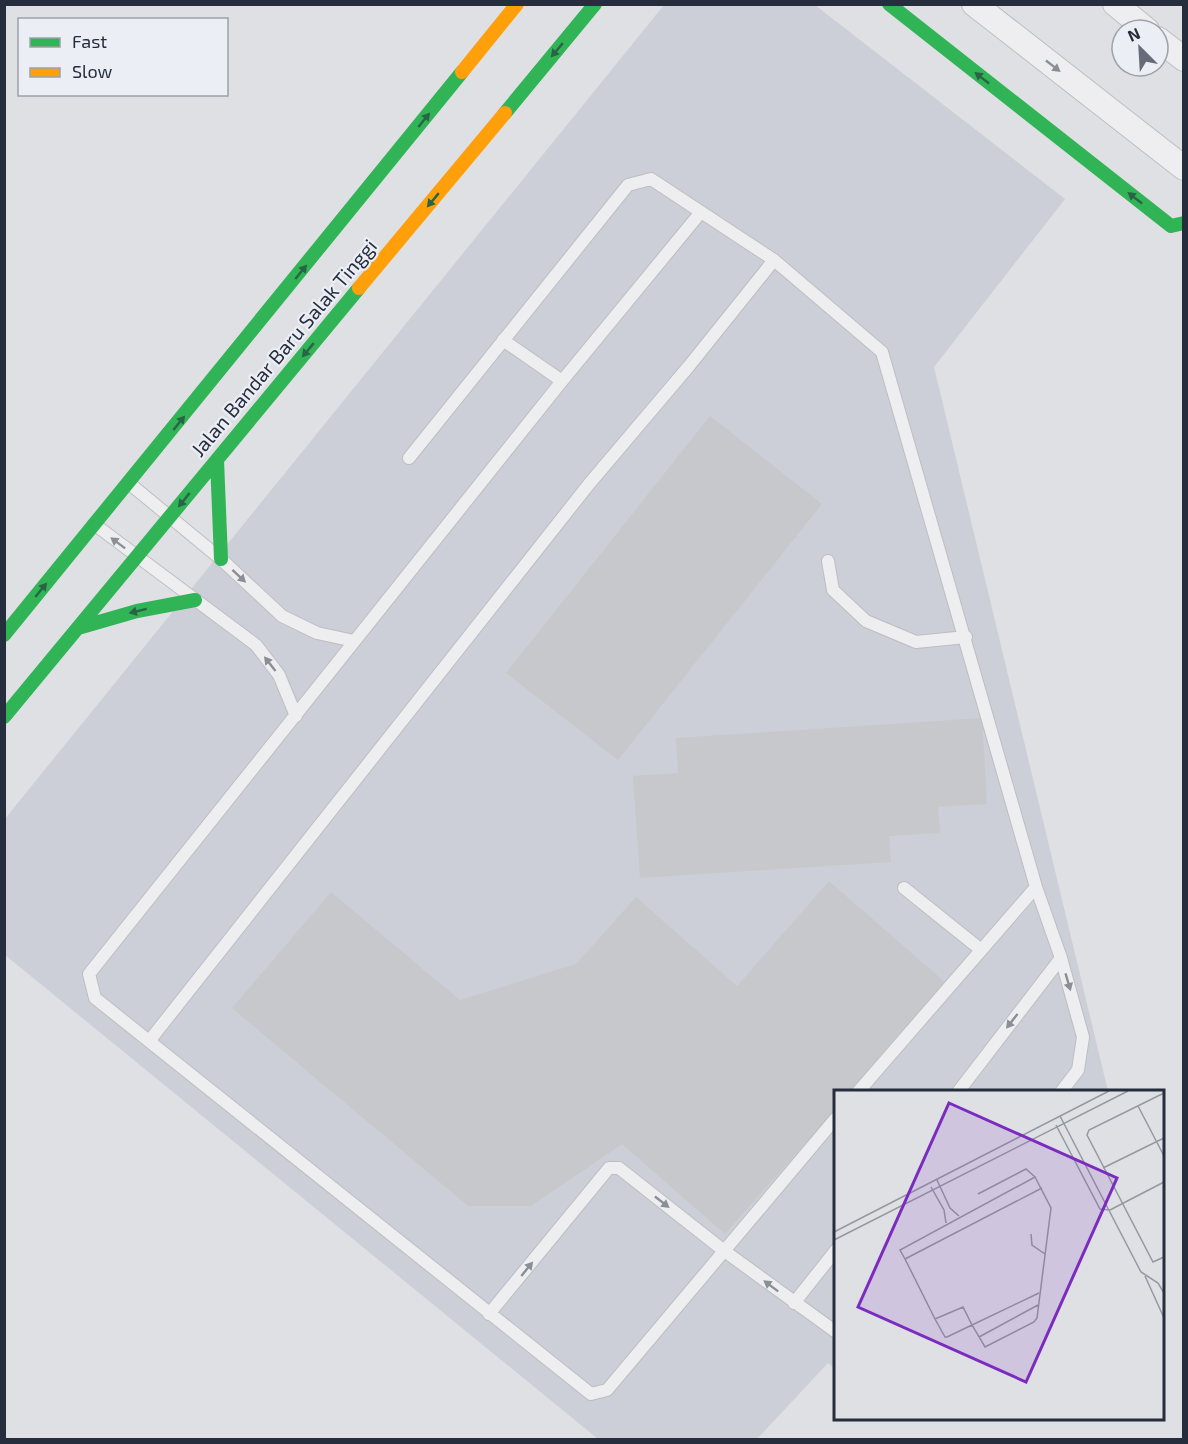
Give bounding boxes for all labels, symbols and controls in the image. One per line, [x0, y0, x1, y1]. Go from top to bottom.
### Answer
legend [18, 18, 228, 96]
north arrow [1110, 18, 1170, 78]
text: N [1125, 23, 1143, 45]
text: Fast [72, 30, 107, 52]
one-way arrow [552, 42, 564, 57]
text: Slow [72, 60, 113, 82]
one-way arrow [1046, 60, 1061, 72]
one-way arrow [974, 72, 989, 84]
one-way arrow [417, 112, 430, 128]
one-way arrow [1127, 191, 1143, 204]
one-way arrow [427, 192, 440, 207]
street label: Jalan Bandar Baru Salak Tinggi [185, 234, 381, 461]
one-way arrow [295, 264, 307, 279]
one-way arrow [302, 342, 315, 358]
one-way arrow [172, 415, 185, 431]
one-way arrow [178, 492, 191, 508]
one-way arrow [111, 537, 126, 549]
one-way arrow [232, 568, 246, 582]
one-way arrow [35, 582, 48, 598]
one-way arrow [128, 607, 147, 617]
one-way arrow [265, 656, 277, 671]
one-way arrow [1063, 973, 1073, 991]
one-way arrow [1006, 1013, 1019, 1029]
inset map [834, 1090, 1164, 1420]
one-way arrow [654, 1195, 670, 1208]
one-way arrow [520, 1261, 532, 1276]
one-way arrow [764, 1280, 779, 1292]

